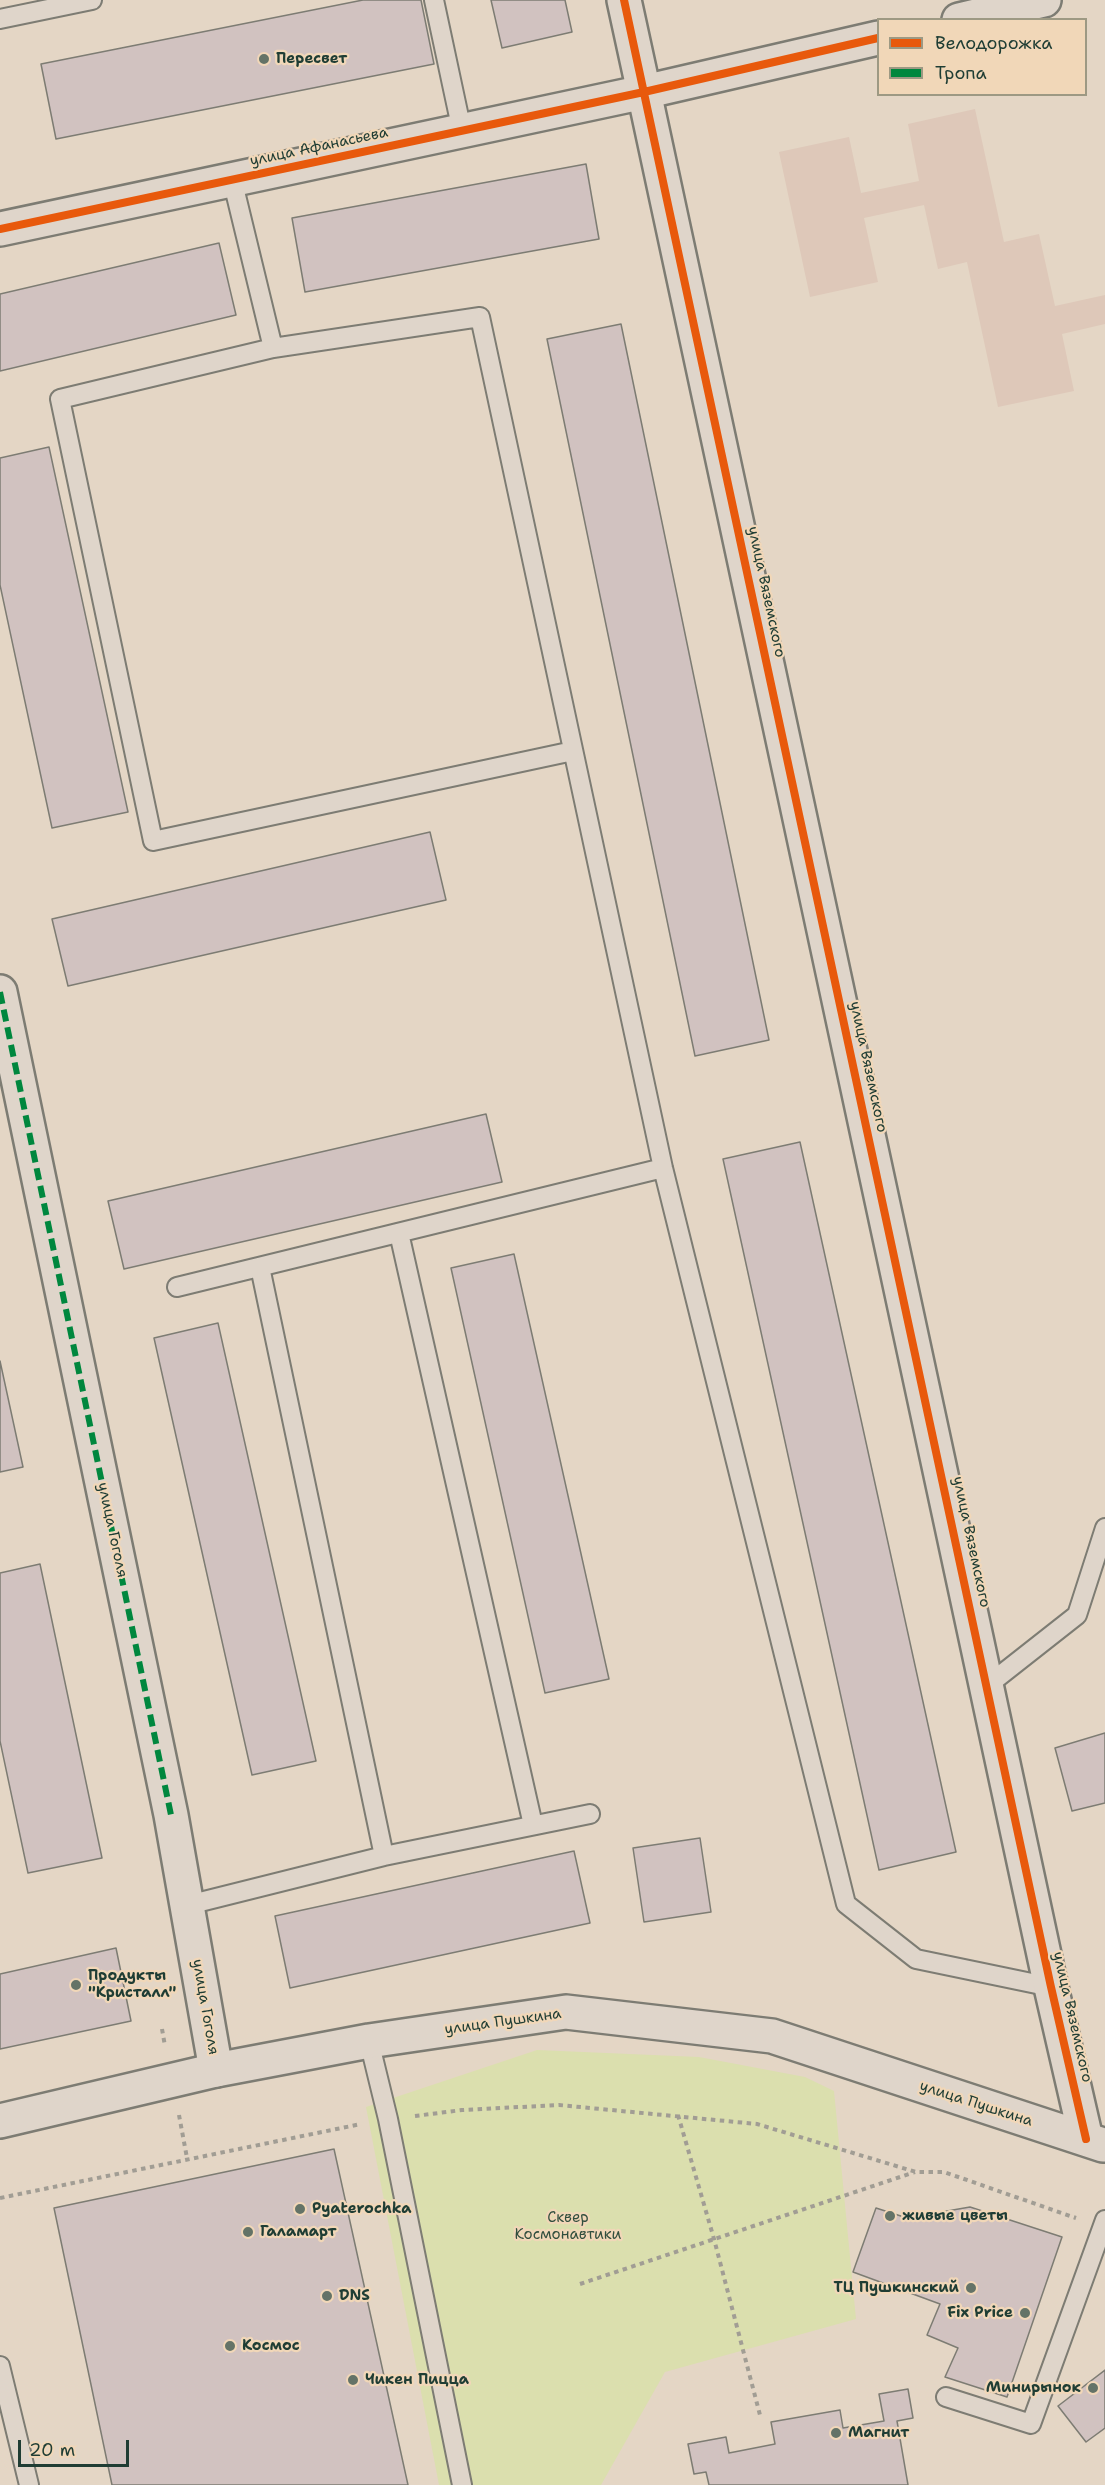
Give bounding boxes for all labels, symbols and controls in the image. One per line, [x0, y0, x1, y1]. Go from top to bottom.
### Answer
legend [877, 18, 1087, 96]
text: Велодорожка [935, 31, 1053, 55]
place label: Пересвет [276, 50, 347, 68]
marker: Пересвет [257, 52, 271, 66]
text: Тропа [935, 61, 987, 85]
street label: улица Афанасьева [248, 124, 390, 170]
street label: улица Вяземского [743, 525, 789, 659]
street label: улица Вяземского [845, 1000, 891, 1134]
street label: улица Вяземского [948, 1475, 994, 1609]
street label: улица Гоголя [93, 1481, 131, 1579]
street label: улица Вяземского [1048, 1950, 1096, 2084]
street label: улица Гоголя [188, 1958, 222, 2056]
place label: Продукты "Кристалл" [88, 1967, 176, 2002]
marker: Продукты "Кристалл" [69, 1978, 83, 1992]
street label: улица Пушкина [443, 2005, 563, 2039]
street label: улица Пушкина [917, 2077, 1035, 2131]
place label: Pyaterochka [312, 2200, 412, 2218]
marker: Pyaterochka [293, 2202, 307, 2216]
place label: живые цветы [902, 2207, 1008, 2225]
park label: Сквер Космонавтики [515, 2209, 621, 2244]
marker: живые цветы [883, 2209, 897, 2223]
place label: Галамарт [260, 2223, 336, 2241]
marker: Галамарт [241, 2225, 255, 2239]
place label: ТЦ Пушкинский [834, 2279, 959, 2297]
marker: ТЦ Пушкинский [964, 2281, 978, 2295]
place label: DNS [339, 2287, 370, 2305]
marker: DNS [320, 2289, 334, 2303]
place label: Fix Price [947, 2304, 1013, 2322]
marker: Fix Price [1018, 2306, 1032, 2320]
place label: Космос [242, 2337, 300, 2355]
marker: Космос [223, 2339, 237, 2353]
place label: Чикен Пицца [365, 2371, 469, 2389]
marker: Чикен Пицца [346, 2373, 360, 2387]
place label: Минирынок [986, 2379, 1081, 2397]
marker: Минирынок [1086, 2381, 1100, 2395]
place label: Магнит [848, 2424, 909, 2442]
marker: Магнит [829, 2426, 843, 2440]
scale bar [21, 2428, 132, 2466]
text: 20 m [29, 2438, 75, 2462]

